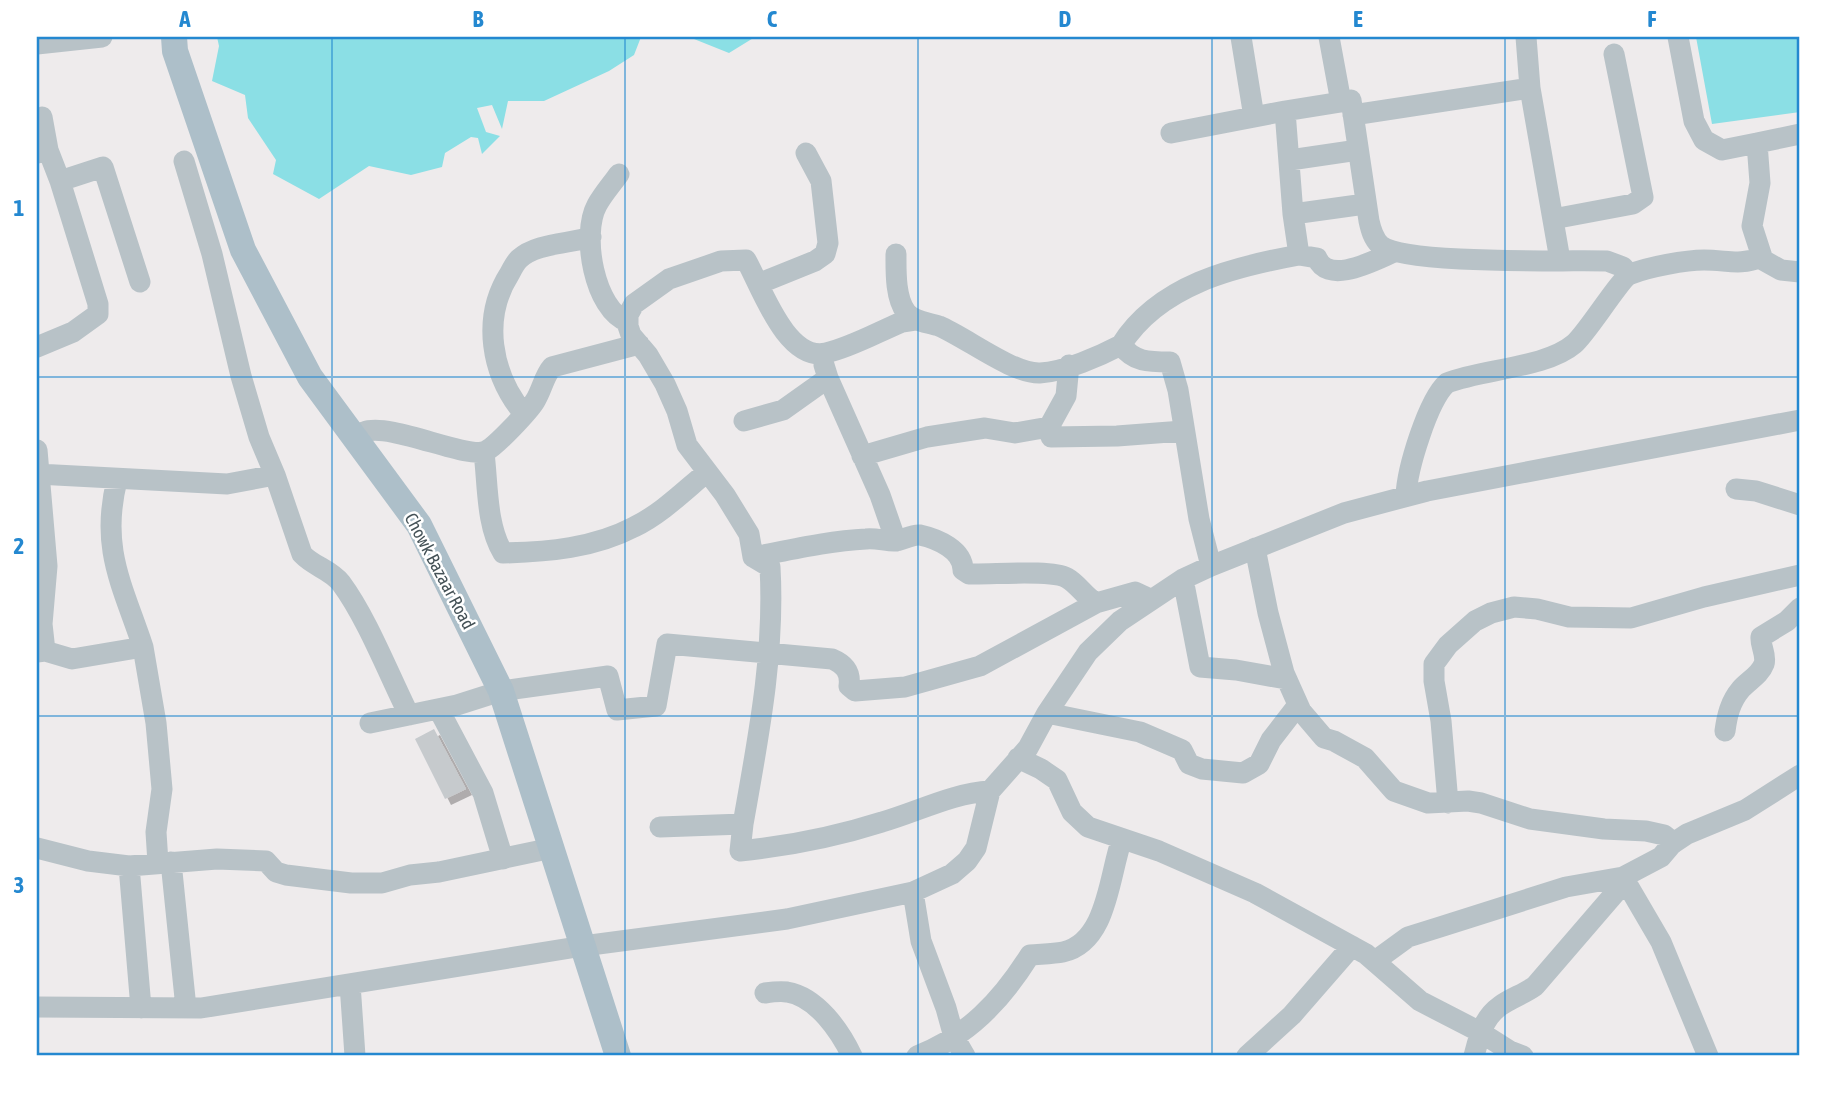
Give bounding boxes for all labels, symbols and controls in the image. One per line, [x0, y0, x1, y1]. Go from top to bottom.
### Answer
text: A [178, 6, 191, 32]
text: B [473, 6, 484, 32]
text: C [767, 6, 778, 32]
text: D [1059, 6, 1072, 32]
text: E [1353, 6, 1363, 32]
text: F [1647, 6, 1657, 32]
text: 1 [14, 195, 25, 221]
street label: Chowk Bazaar Road [401, 509, 479, 633]
text: 2 [14, 533, 24, 559]
text: 3 [14, 872, 24, 898]

